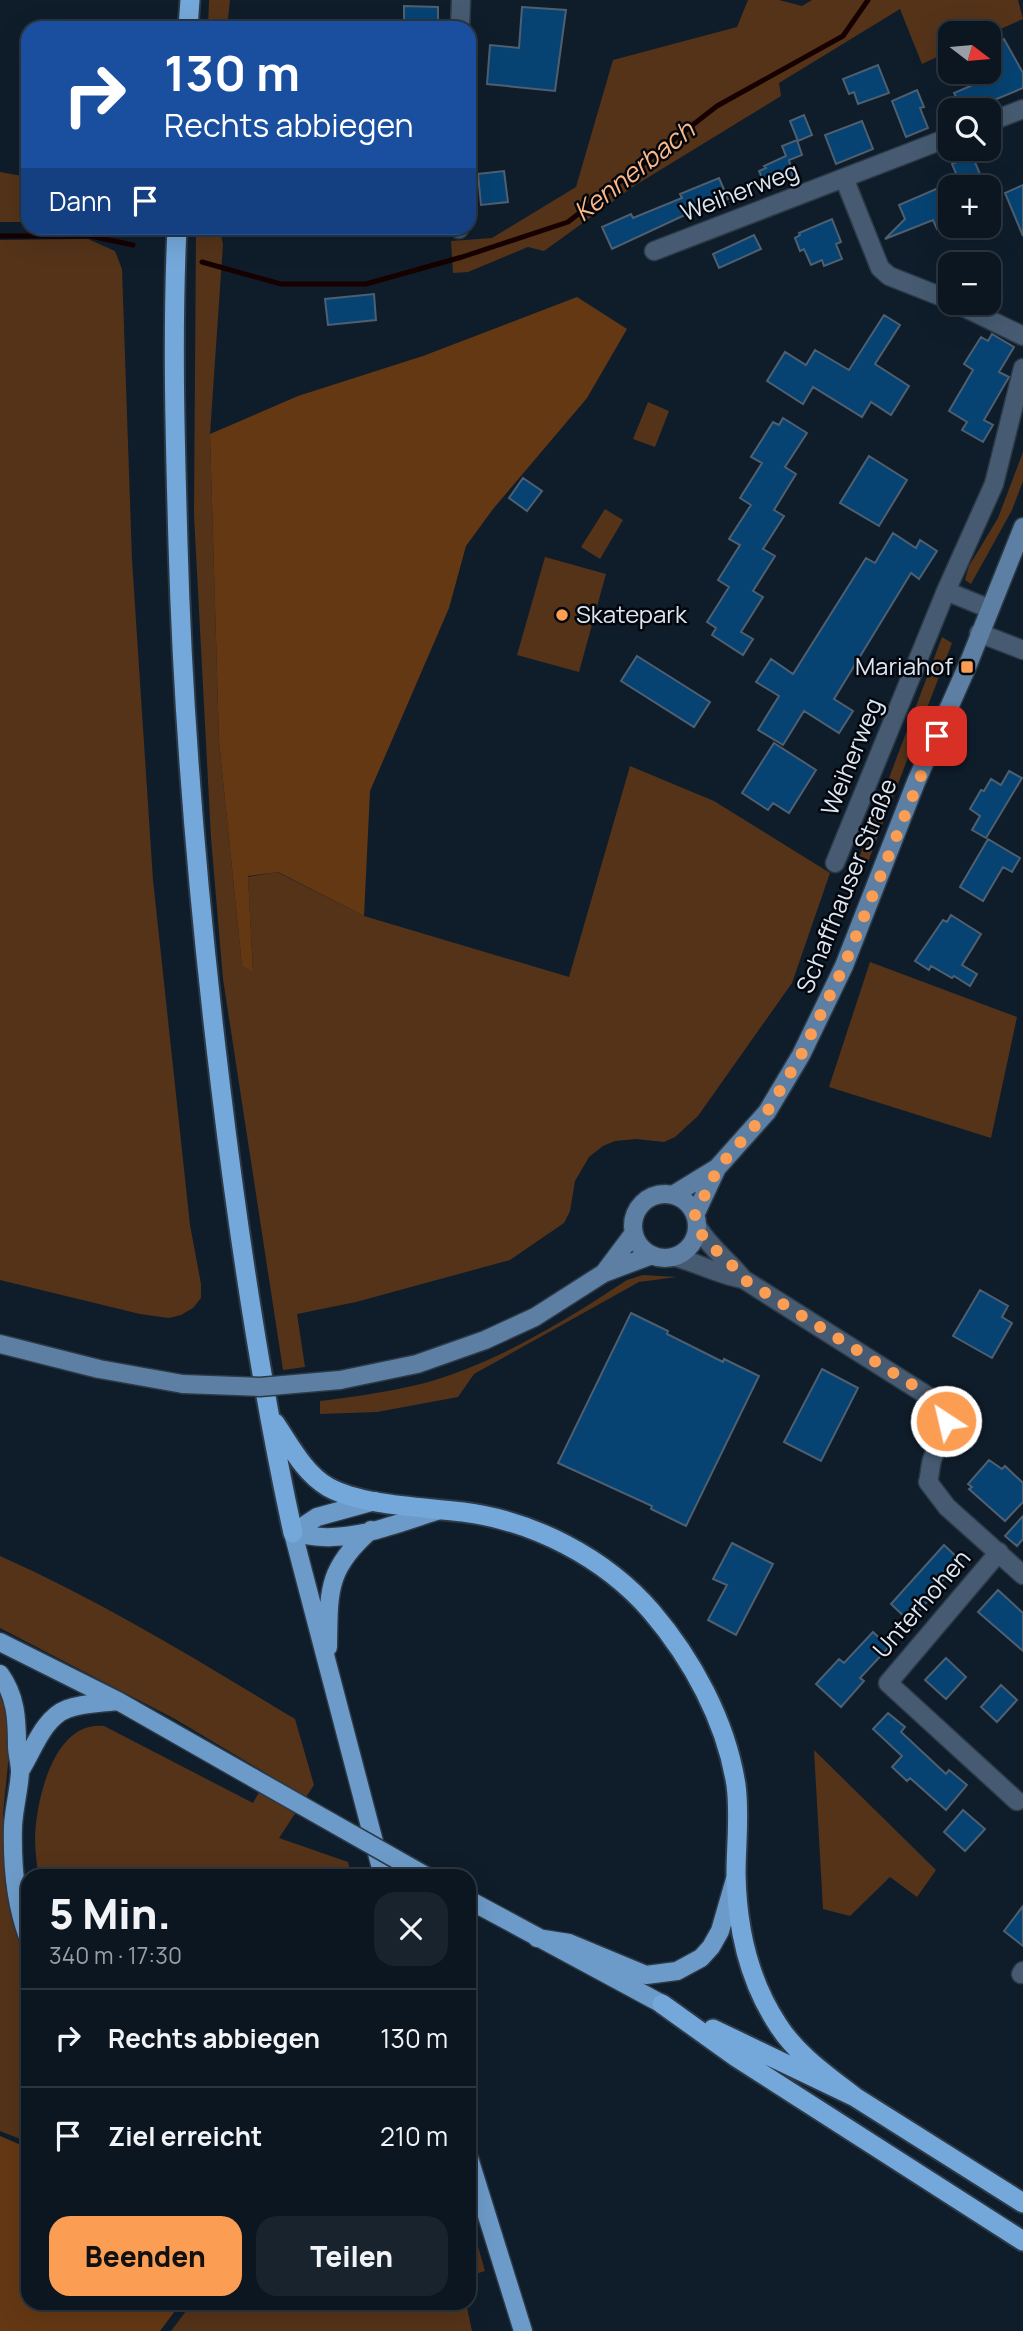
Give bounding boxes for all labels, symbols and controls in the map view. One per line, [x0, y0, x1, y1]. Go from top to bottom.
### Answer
north arrow [938, 21, 1001, 84]
map controls [938, 21, 1001, 315]
text: 130 m [164, 39, 300, 106]
icon: right [49, 49, 140, 140]
button: search [938, 98, 1001, 161]
text: Rechts abbiegen [164, 103, 414, 147]
water label: Kennerbach [565, 111, 703, 229]
street label: Weiherweg [676, 153, 803, 228]
button: + [938, 175, 1001, 238]
icon: arrive [126, 182, 164, 220]
text: Dann [49, 183, 112, 219]
button: − [938, 252, 1001, 315]
place label: Skatepark [576, 597, 688, 630]
marker: Skatepark [554, 607, 570, 623]
place label: Mariahof [855, 649, 953, 682]
marker: Mariahof [959, 659, 975, 675]
street label: Weiherweg [812, 693, 889, 820]
pin [907, 706, 967, 766]
icon: arrive [918, 717, 956, 755]
street label: Schaffhauser Straße [788, 773, 904, 998]
position arrow [909, 1384, 983, 1458]
street label: Unterhohen [865, 1542, 977, 1664]
text: 5 Min. [49, 1884, 171, 1942]
button: close [374, 1892, 448, 1966]
text: 340 m · 17:30 [49, 1939, 182, 1971]
icon: right [49, 2019, 87, 2057]
text: Rechts abbiegen [108, 2020, 320, 2056]
text: 130 m [380, 2020, 448, 2056]
icon: arrive [49, 2117, 87, 2155]
text: Ziel erreicht [108, 2118, 262, 2154]
text: 210 m [380, 2118, 448, 2154]
button: Beenden [49, 2216, 242, 2296]
button: Teilen [256, 2216, 448, 2296]

